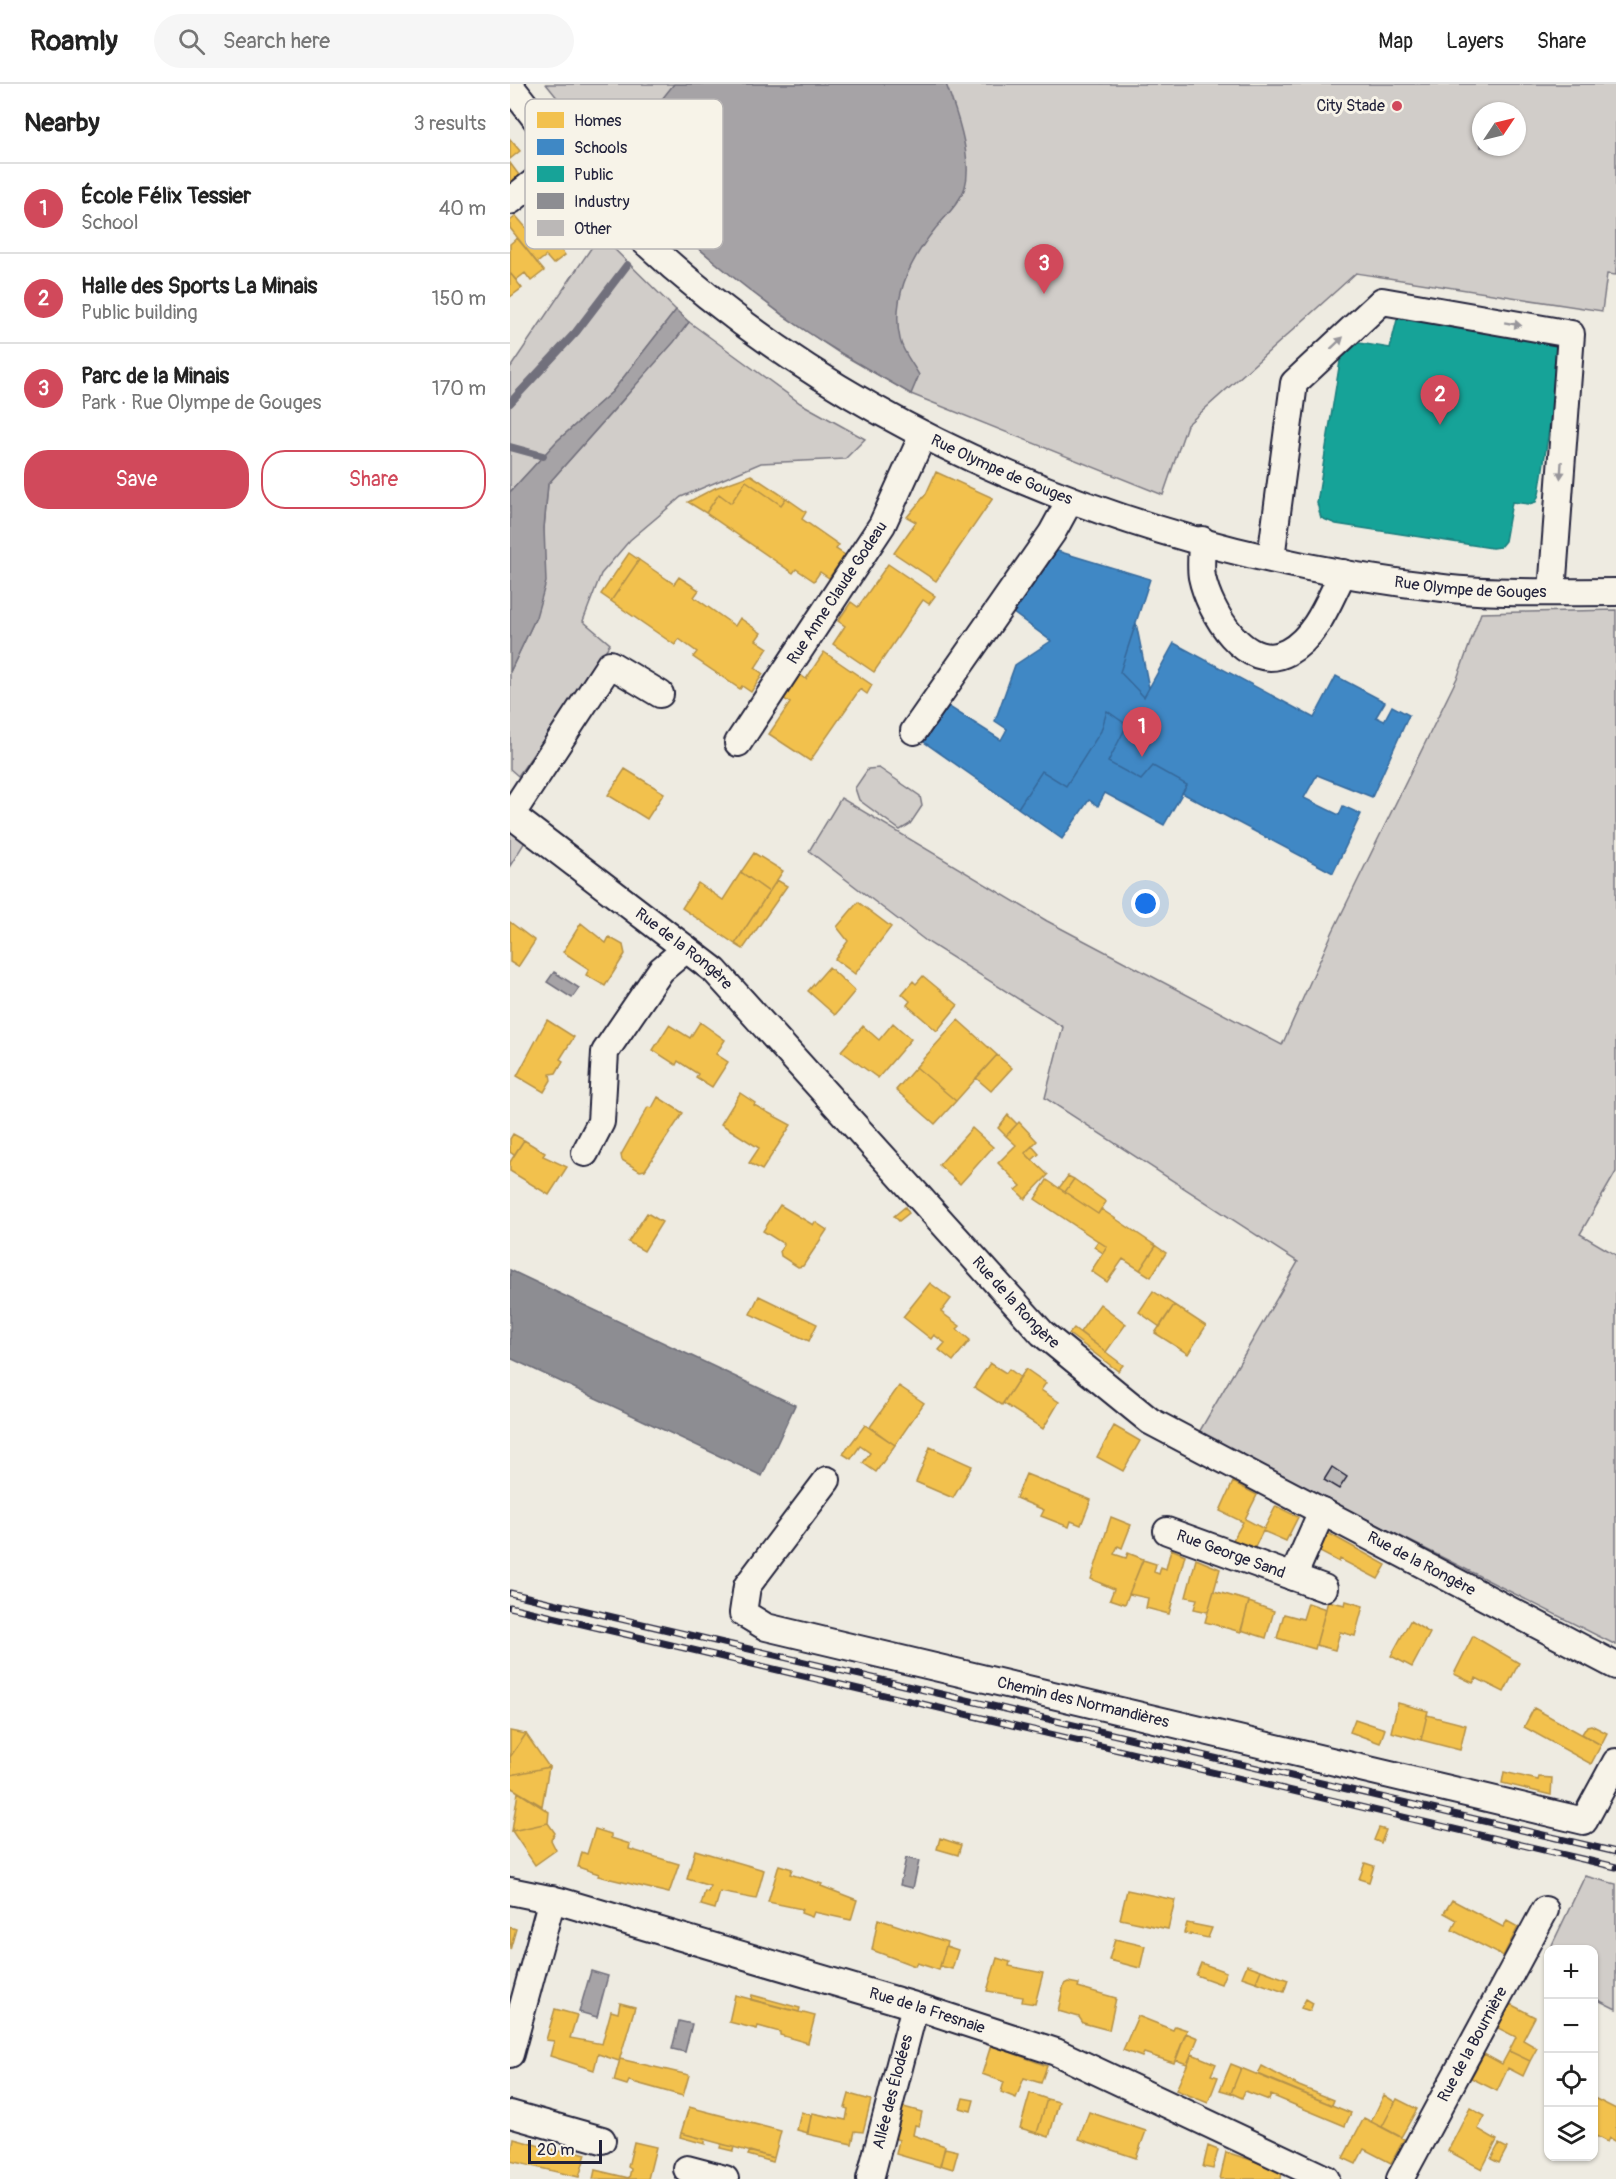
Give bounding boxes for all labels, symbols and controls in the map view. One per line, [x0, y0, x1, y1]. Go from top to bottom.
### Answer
search box [154, 14, 574, 68]
text: Roamly [30, 24, 118, 59]
icon: search [175, 25, 208, 58]
text: Search here [223, 27, 330, 55]
text: Map [1378, 28, 1413, 55]
text: Layers [1446, 28, 1504, 55]
text: Share [1537, 28, 1586, 55]
place label: City Stade [1316, 96, 1385, 116]
legend [525, 99, 723, 249]
marker: City Stade [1390, 99, 1404, 113]
north arrow [1472, 102, 1526, 156]
text: Nearby [24, 107, 100, 139]
text: 3 results [414, 111, 486, 136]
text: Homes [574, 111, 622, 131]
text: Schools [574, 138, 627, 158]
text: Public [574, 165, 614, 185]
text: École Félix Tessier [81, 182, 251, 210]
text: Industry [574, 192, 630, 212]
text: 1 [40, 196, 47, 221]
text: 40 m [439, 196, 486, 221]
text: School [81, 210, 138, 235]
text: Other [574, 219, 612, 239]
pin: 3 [1024, 244, 1064, 294]
text: Halle des Sports La Minais [81, 272, 317, 300]
text: 2 [38, 286, 49, 311]
text: 150 m [432, 286, 486, 311]
text: Public building [81, 300, 197, 325]
one-way arrow [1504, 320, 1523, 329]
one-way arrow [1329, 337, 1343, 351]
text: Parc de la Minais [81, 362, 229, 390]
text: 3 [38, 376, 49, 401]
text: 170 m [432, 376, 486, 401]
pin: 2 [1420, 376, 1460, 425]
text: Park · Rue Olympe de Gouges [81, 390, 322, 415]
street label: Rue Olympe de Gouges [928, 430, 1075, 509]
button: Save [24, 450, 249, 509]
button: Share [261, 450, 486, 509]
one-way arrow [1556, 461, 1565, 480]
street label: Rue Anne Claude Godeau [783, 518, 892, 668]
street label: Rue Olympe de Gouges [1393, 572, 1546, 602]
pin: 1 [1122, 708, 1162, 757]
your location [1131, 889, 1160, 918]
street label: Rue de la Rongère [631, 903, 737, 994]
street label: Rue de la Rongère [968, 1252, 1064, 1353]
street label: Rue George Sand [1174, 1525, 1288, 1583]
street label: Rue de la Rongère [1364, 1527, 1479, 1600]
street label: Chemin des Normandières [995, 1672, 1171, 1732]
map controls [1544, 1945, 1598, 2161]
button: + [1544, 1945, 1598, 1999]
street label: Rue de la Fresnaie [867, 1983, 988, 2038]
street label: Rue de la Bournière [1433, 1983, 1512, 2105]
button: − [1544, 1999, 1598, 2053]
street label: Allée des Élodées [868, 2033, 917, 2151]
button: locate [1544, 2053, 1598, 2107]
button: layers [1544, 2107, 1598, 2161]
scale bar [528, 2137, 602, 2164]
text: 20 m [537, 2140, 575, 2160]

